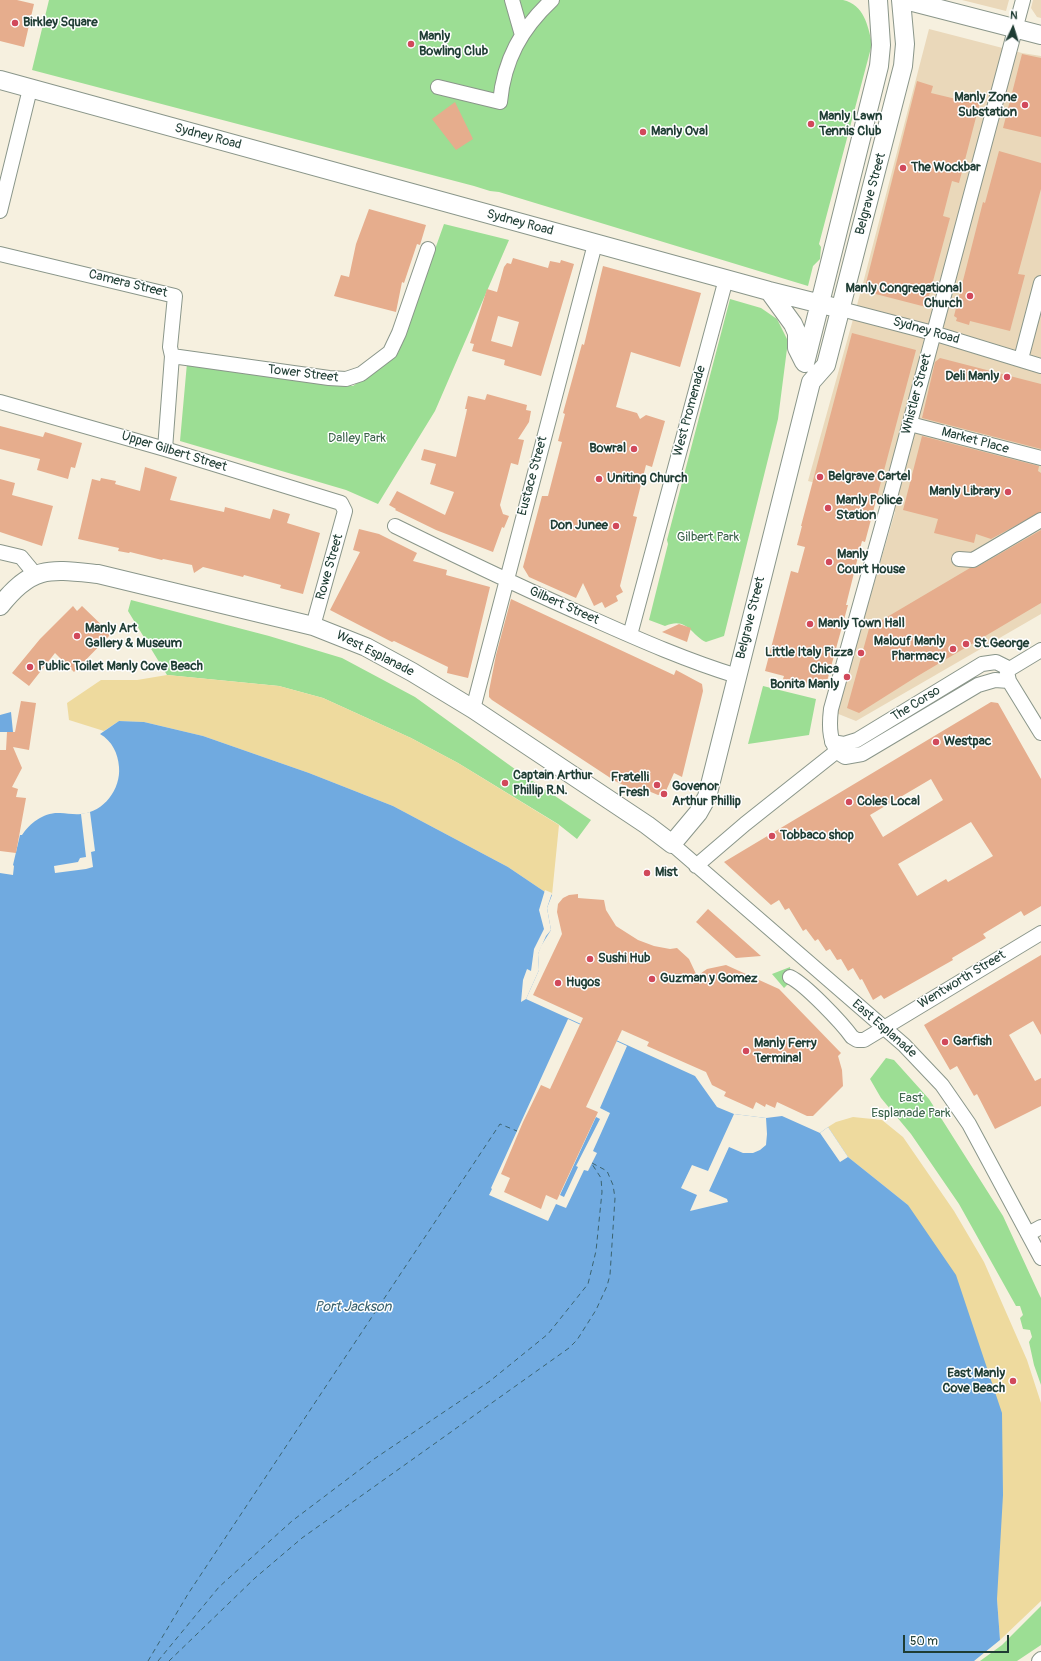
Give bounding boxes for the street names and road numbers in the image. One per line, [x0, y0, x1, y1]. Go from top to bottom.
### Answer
street label: Sydney Road [173, 121, 243, 153]
street label: Belgrave Street [853, 151, 889, 237]
street label: Sydney Road [485, 207, 555, 239]
street label: Camera Street [87, 267, 169, 301]
street label: Sydney Road [891, 314, 961, 348]
street label: Whistler Street [899, 352, 935, 436]
street label: Tower Street [267, 362, 339, 386]
street label: West Promenade [670, 364, 710, 458]
street label: Market Place [940, 425, 1010, 457]
street label: Upper Gilbert Street [119, 429, 229, 475]
street label: Eustace Street [515, 435, 551, 517]
street label: Rowe Street [313, 532, 347, 602]
street label: Belgrave Street [733, 575, 769, 661]
street label: Gilbert Street [527, 584, 601, 628]
street label: West Esplanade [334, 628, 416, 680]
street label: The Corso [889, 683, 943, 725]
street label: Wentworth Street [915, 948, 1009, 1012]
street label: East Esplanade [849, 997, 919, 1061]

